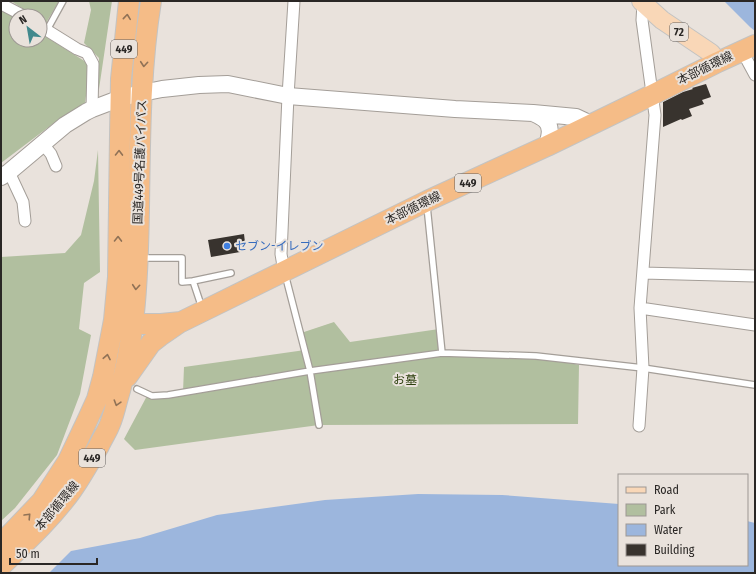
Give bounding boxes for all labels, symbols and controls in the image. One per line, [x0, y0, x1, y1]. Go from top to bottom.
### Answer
north arrow [8, 8, 48, 48]
text: N [17, 13, 29, 27]
one-way arrow [122, 14, 131, 20]
road number: 72 [670, 23, 688, 41]
road number: 449 [111, 40, 137, 58]
street label: 本部循環線 [675, 49, 735, 87]
one-way arrow [139, 61, 148, 67]
street label: 国道449号名護バイパス [131, 99, 149, 225]
one-way arrow [115, 150, 124, 156]
road number: 449 [455, 174, 481, 192]
street label: 本部循環線 [383, 189, 443, 227]
one-way arrow [114, 236, 122, 242]
place label: セブン-イレブン [235, 239, 323, 253]
marker: セブン-イレブン [222, 241, 232, 251]
one-way arrow [131, 284, 140, 290]
one-way arrow [103, 354, 111, 360]
park label: お墓 [393, 373, 417, 387]
one-way arrow [113, 399, 122, 406]
road number: 449 [79, 449, 105, 467]
legend [618, 474, 748, 566]
street label: 本部循環線 [32, 479, 82, 533]
text: Road [654, 483, 679, 497]
text: Park [654, 503, 676, 517]
one-way arrow [23, 513, 31, 521]
text: Water [654, 523, 683, 537]
scale bar [10, 540, 97, 566]
text: Building [654, 543, 695, 557]
text: 50 m [16, 547, 40, 561]

